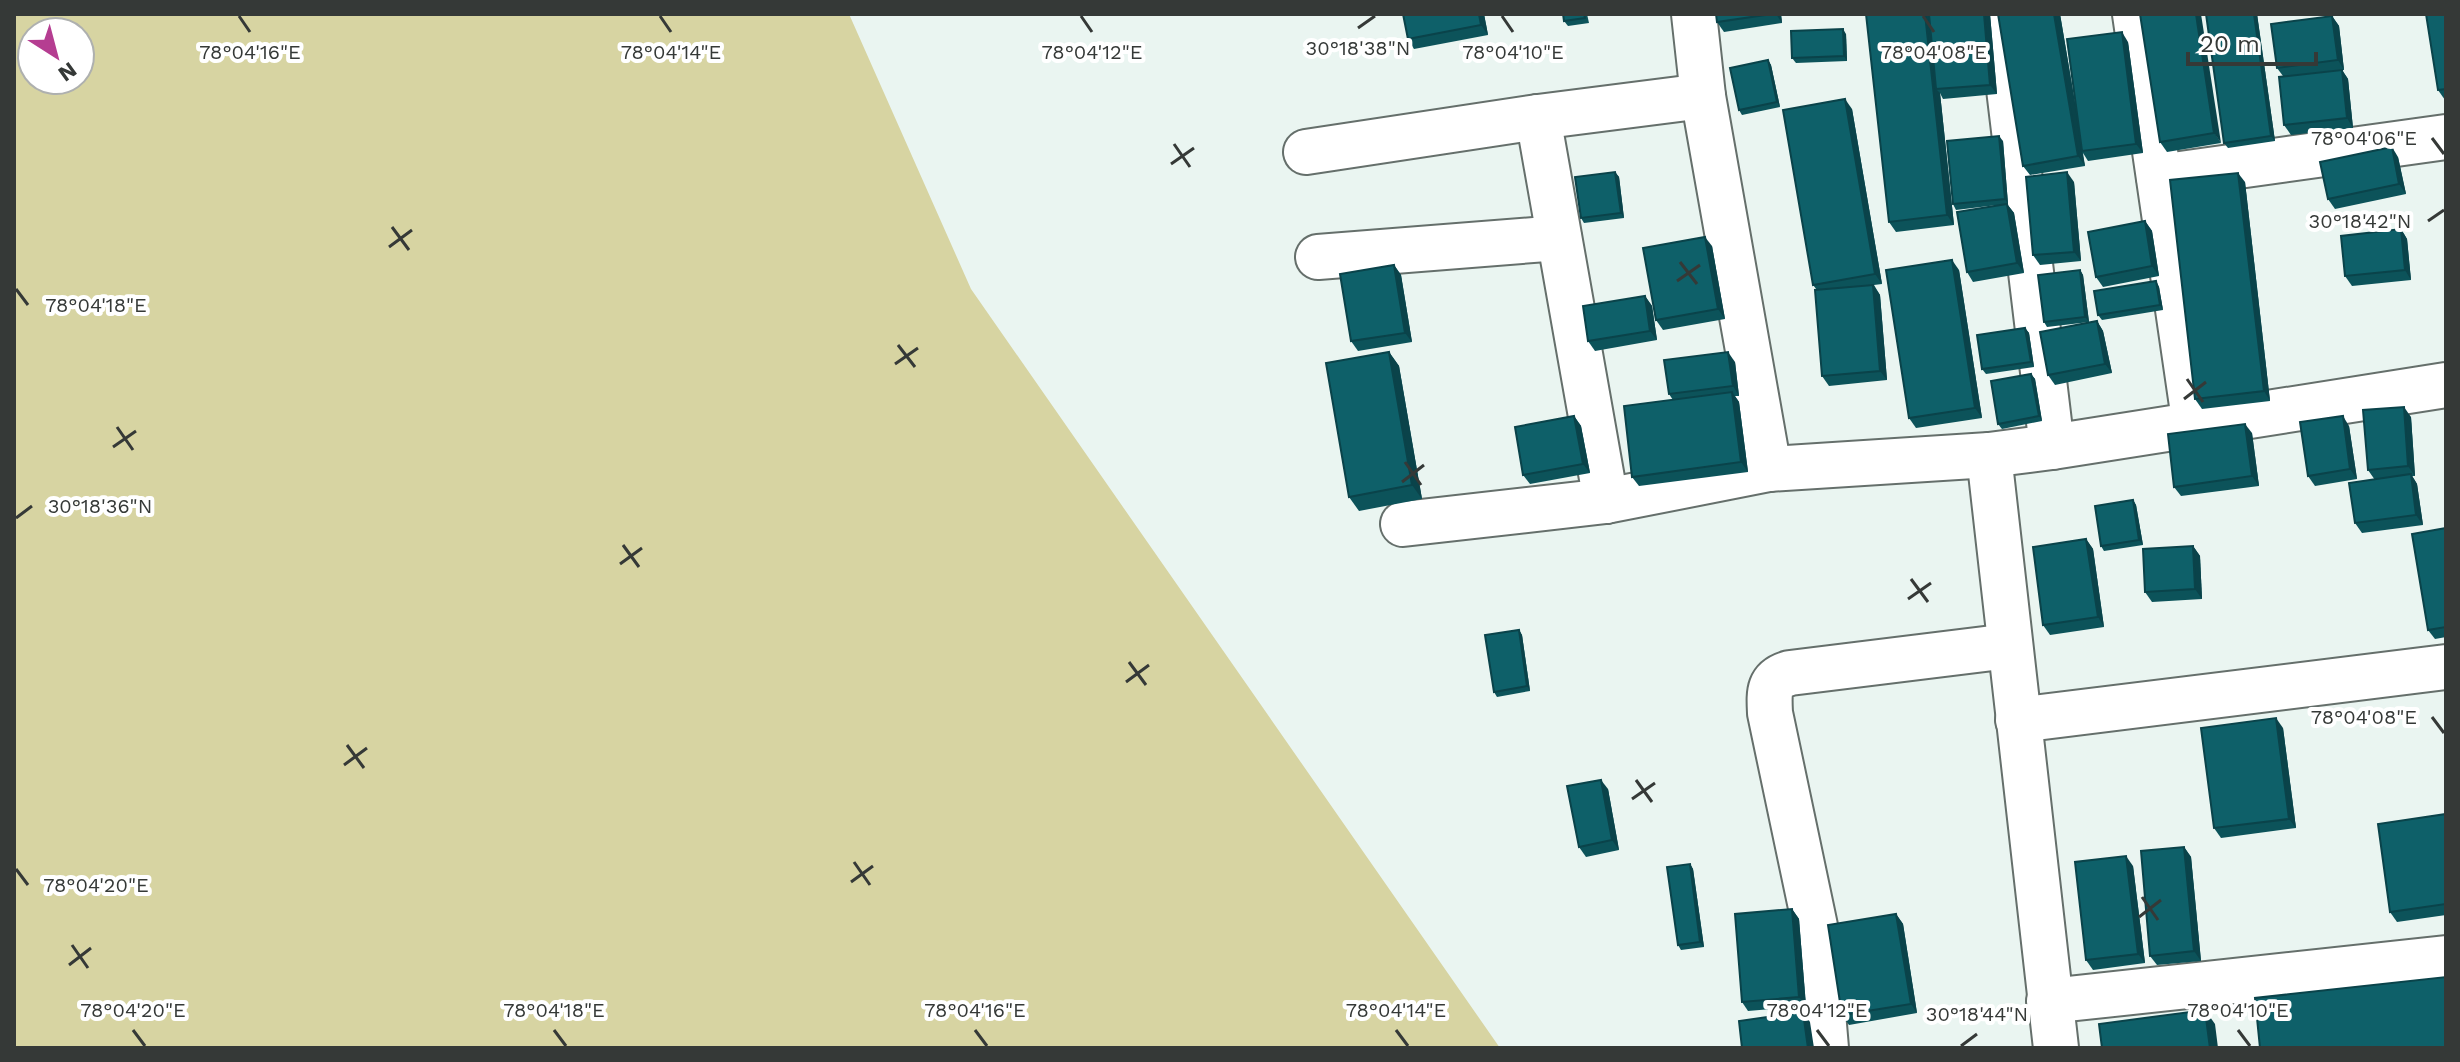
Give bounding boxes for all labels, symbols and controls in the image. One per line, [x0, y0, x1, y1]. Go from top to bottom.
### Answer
north arrow [16, 16, 96, 96]
scale bar [2188, 16, 2316, 66]
text: 20 m [2200, 30, 2260, 58]
text: 30°18'38"N [1306, 36, 1410, 60]
text: 78°04'16"E [199, 40, 301, 64]
text: 78°04'14"E [621, 40, 721, 64]
text: 78°04'12"E [1042, 40, 1142, 64]
text: 78°04'10"E [1462, 40, 1564, 64]
text: 78°04'08"E [1881, 40, 1987, 64]
text: N [54, 57, 81, 87]
text: 78°04'06"E [2311, 126, 2417, 150]
text: 30°18'42"N [2309, 209, 2411, 233]
text: 78°04'18"E [45, 293, 147, 317]
text: 30°18'36"N [48, 494, 152, 518]
text: 78°04'08"E [2311, 705, 2417, 729]
text: 78°04'20"E [43, 873, 149, 897]
text: 78°04'20"E [80, 998, 186, 1022]
text: 78°04'18"E [503, 998, 605, 1022]
text: 78°04'16"E [924, 998, 1026, 1022]
text: 78°04'14"E [1346, 998, 1446, 1022]
text: 78°04'12"E [1767, 998, 1867, 1022]
text: 78°04'10"E [2187, 998, 2289, 1022]
text: 30°18'44"N [1926, 1002, 2028, 1026]

